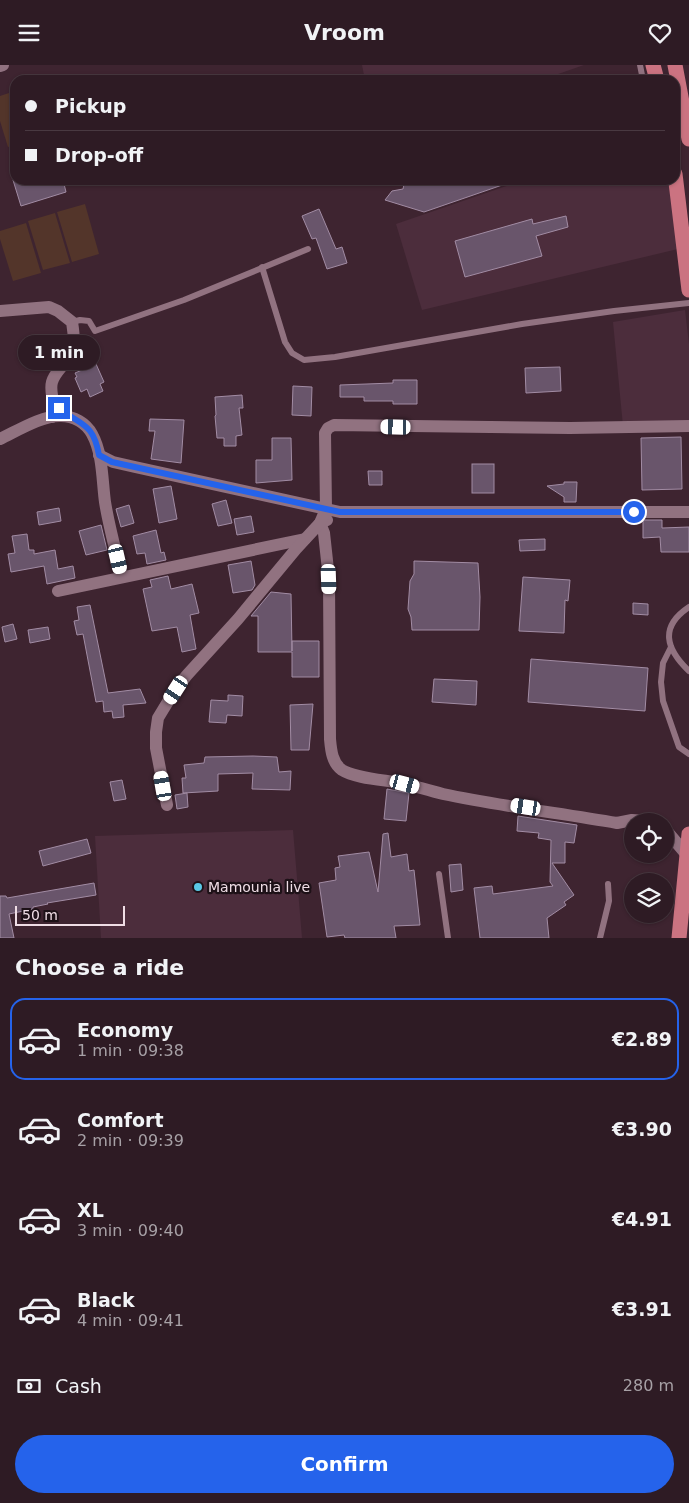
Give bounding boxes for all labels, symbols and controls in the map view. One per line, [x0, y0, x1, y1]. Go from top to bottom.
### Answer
icon: menu [15, 19, 43, 47]
icon: heart [646, 19, 674, 47]
text: Vroom [304, 20, 385, 45]
text: Pickup [55, 95, 126, 117]
text: Drop-off [55, 144, 143, 166]
callout: 1 min [18, 335, 100, 371]
text: 1 min [34, 343, 84, 362]
route end [48, 397, 70, 419]
car [380, 419, 411, 435]
route start [623, 501, 645, 523]
car [107, 543, 128, 575]
car [320, 564, 337, 594]
car [161, 673, 190, 707]
car [153, 770, 172, 802]
car [388, 773, 421, 795]
car [510, 797, 541, 817]
map controls [624, 813, 674, 923]
button: locate [624, 813, 674, 863]
button: layers [624, 873, 674, 923]
place label: Mamounia live [208, 879, 310, 895]
marker: Mamounia live [192, 881, 204, 893]
scale bar [15, 903, 125, 926]
text: 50 m [22, 907, 58, 923]
text: Choose a ride [15, 955, 184, 980]
icon: car [17, 1017, 62, 1062]
text: Economy [77, 1019, 173, 1041]
text: €2.89 [612, 1028, 672, 1050]
text: 1 min · 09:38 [77, 1041, 184, 1060]
icon: car [17, 1107, 62, 1152]
text: Comfort [77, 1109, 164, 1131]
text: €3.90 [612, 1118, 672, 1140]
text: 2 min · 09:39 [77, 1131, 184, 1150]
icon: car [17, 1197, 62, 1242]
text: XL [77, 1199, 104, 1221]
text: €4.91 [612, 1208, 672, 1230]
text: 3 min · 09:40 [77, 1221, 184, 1240]
icon: car [17, 1287, 62, 1332]
text: Black [77, 1289, 135, 1311]
text: €3.91 [612, 1298, 672, 1320]
text: 4 min · 09:41 [77, 1311, 184, 1330]
icon: cash [15, 1372, 43, 1400]
text: Cash [55, 1375, 102, 1397]
text: 280 m [623, 1376, 674, 1395]
button: Confirm [15, 1435, 674, 1493]

